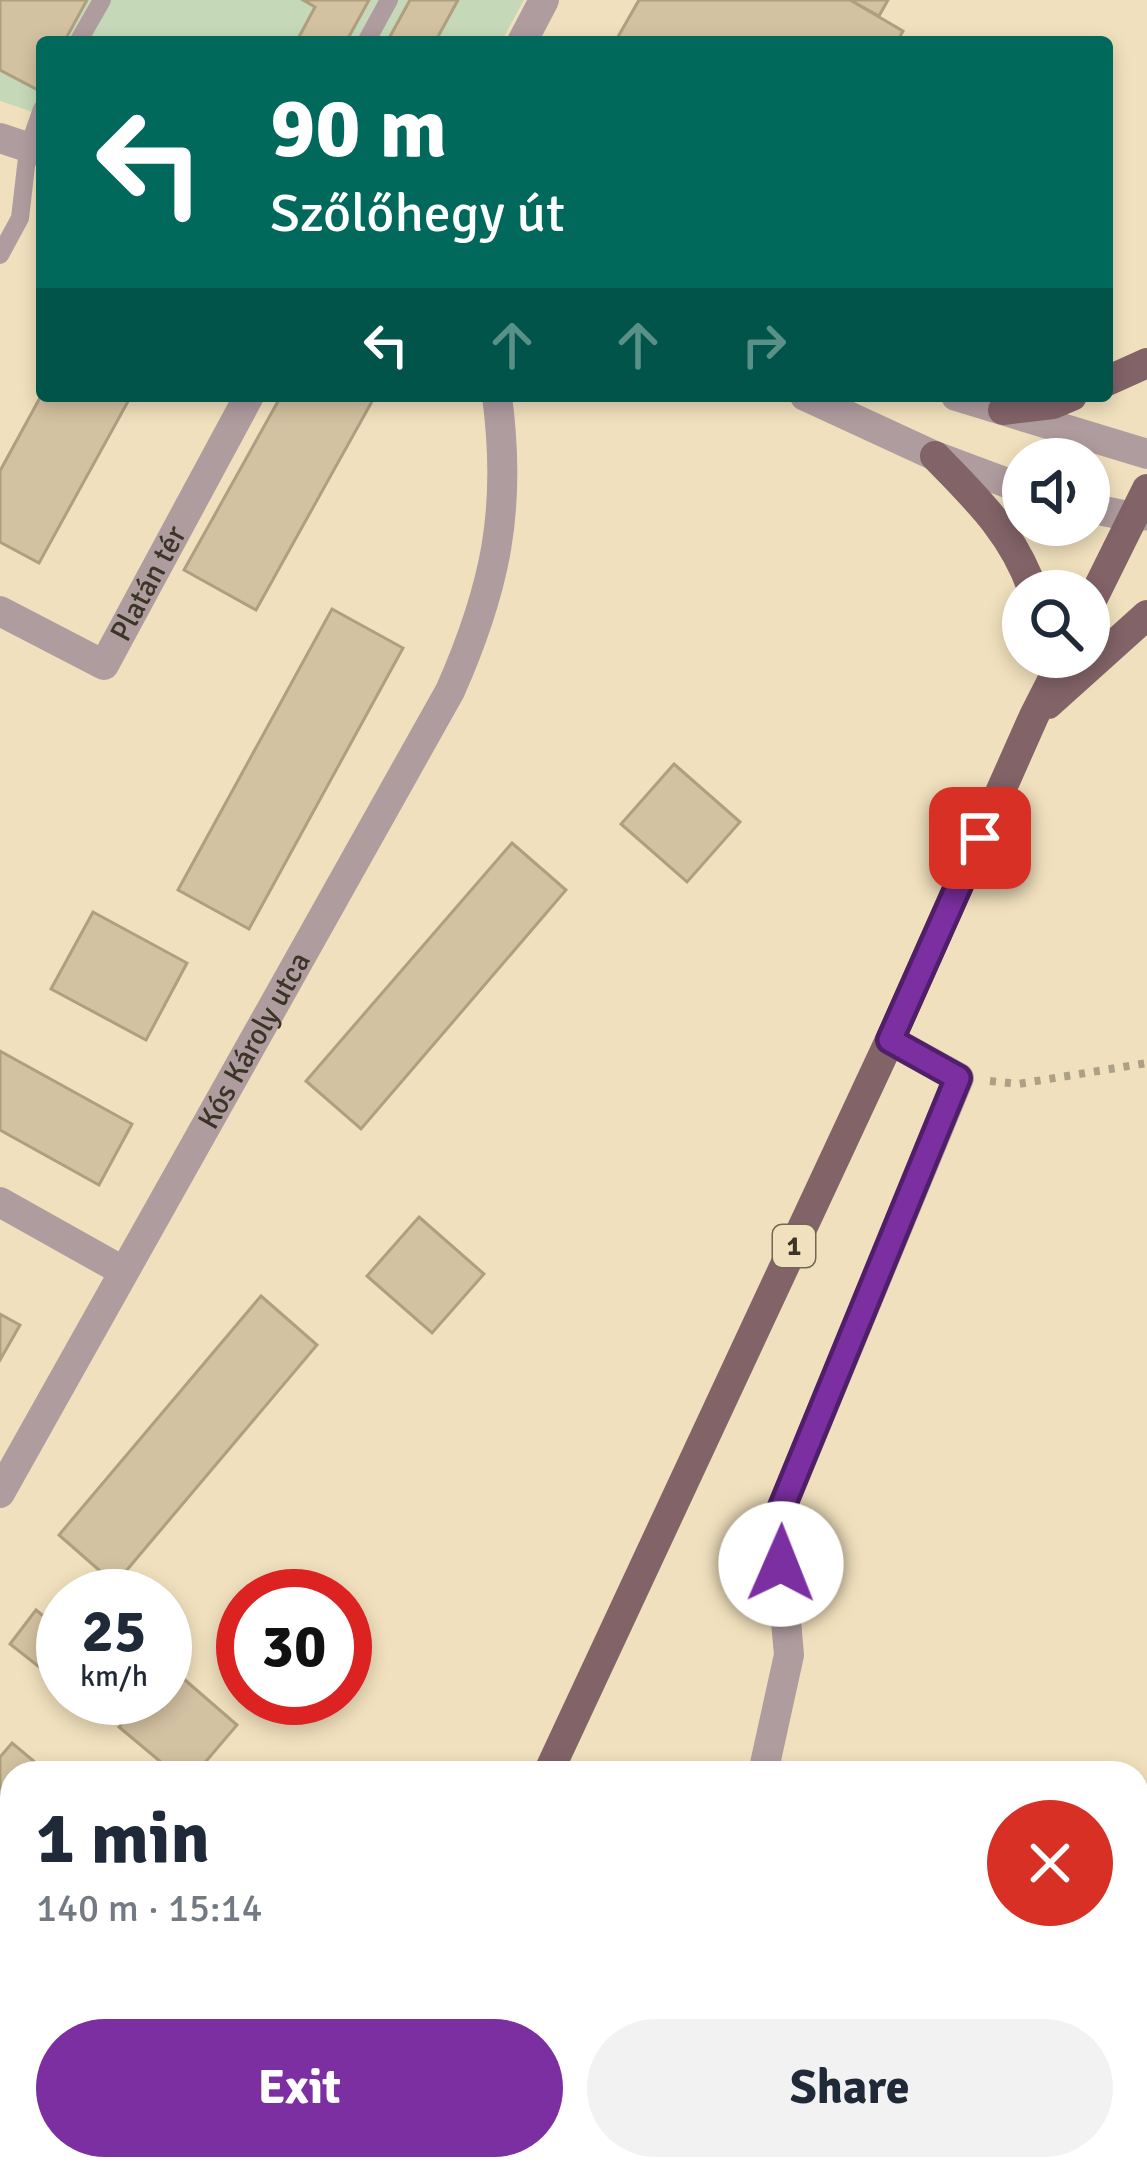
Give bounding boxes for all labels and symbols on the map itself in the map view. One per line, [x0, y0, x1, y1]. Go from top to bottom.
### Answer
street label: Platán tér [102, 519, 194, 647]
pin [929, 787, 1031, 889]
street label: Kós Károly utca [190, 945, 318, 1135]
road number: 1 [773, 1225, 815, 1267]
position arrow [718, 1501, 844, 1627]
speed limit sign: 30 [216, 1569, 372, 1725]

